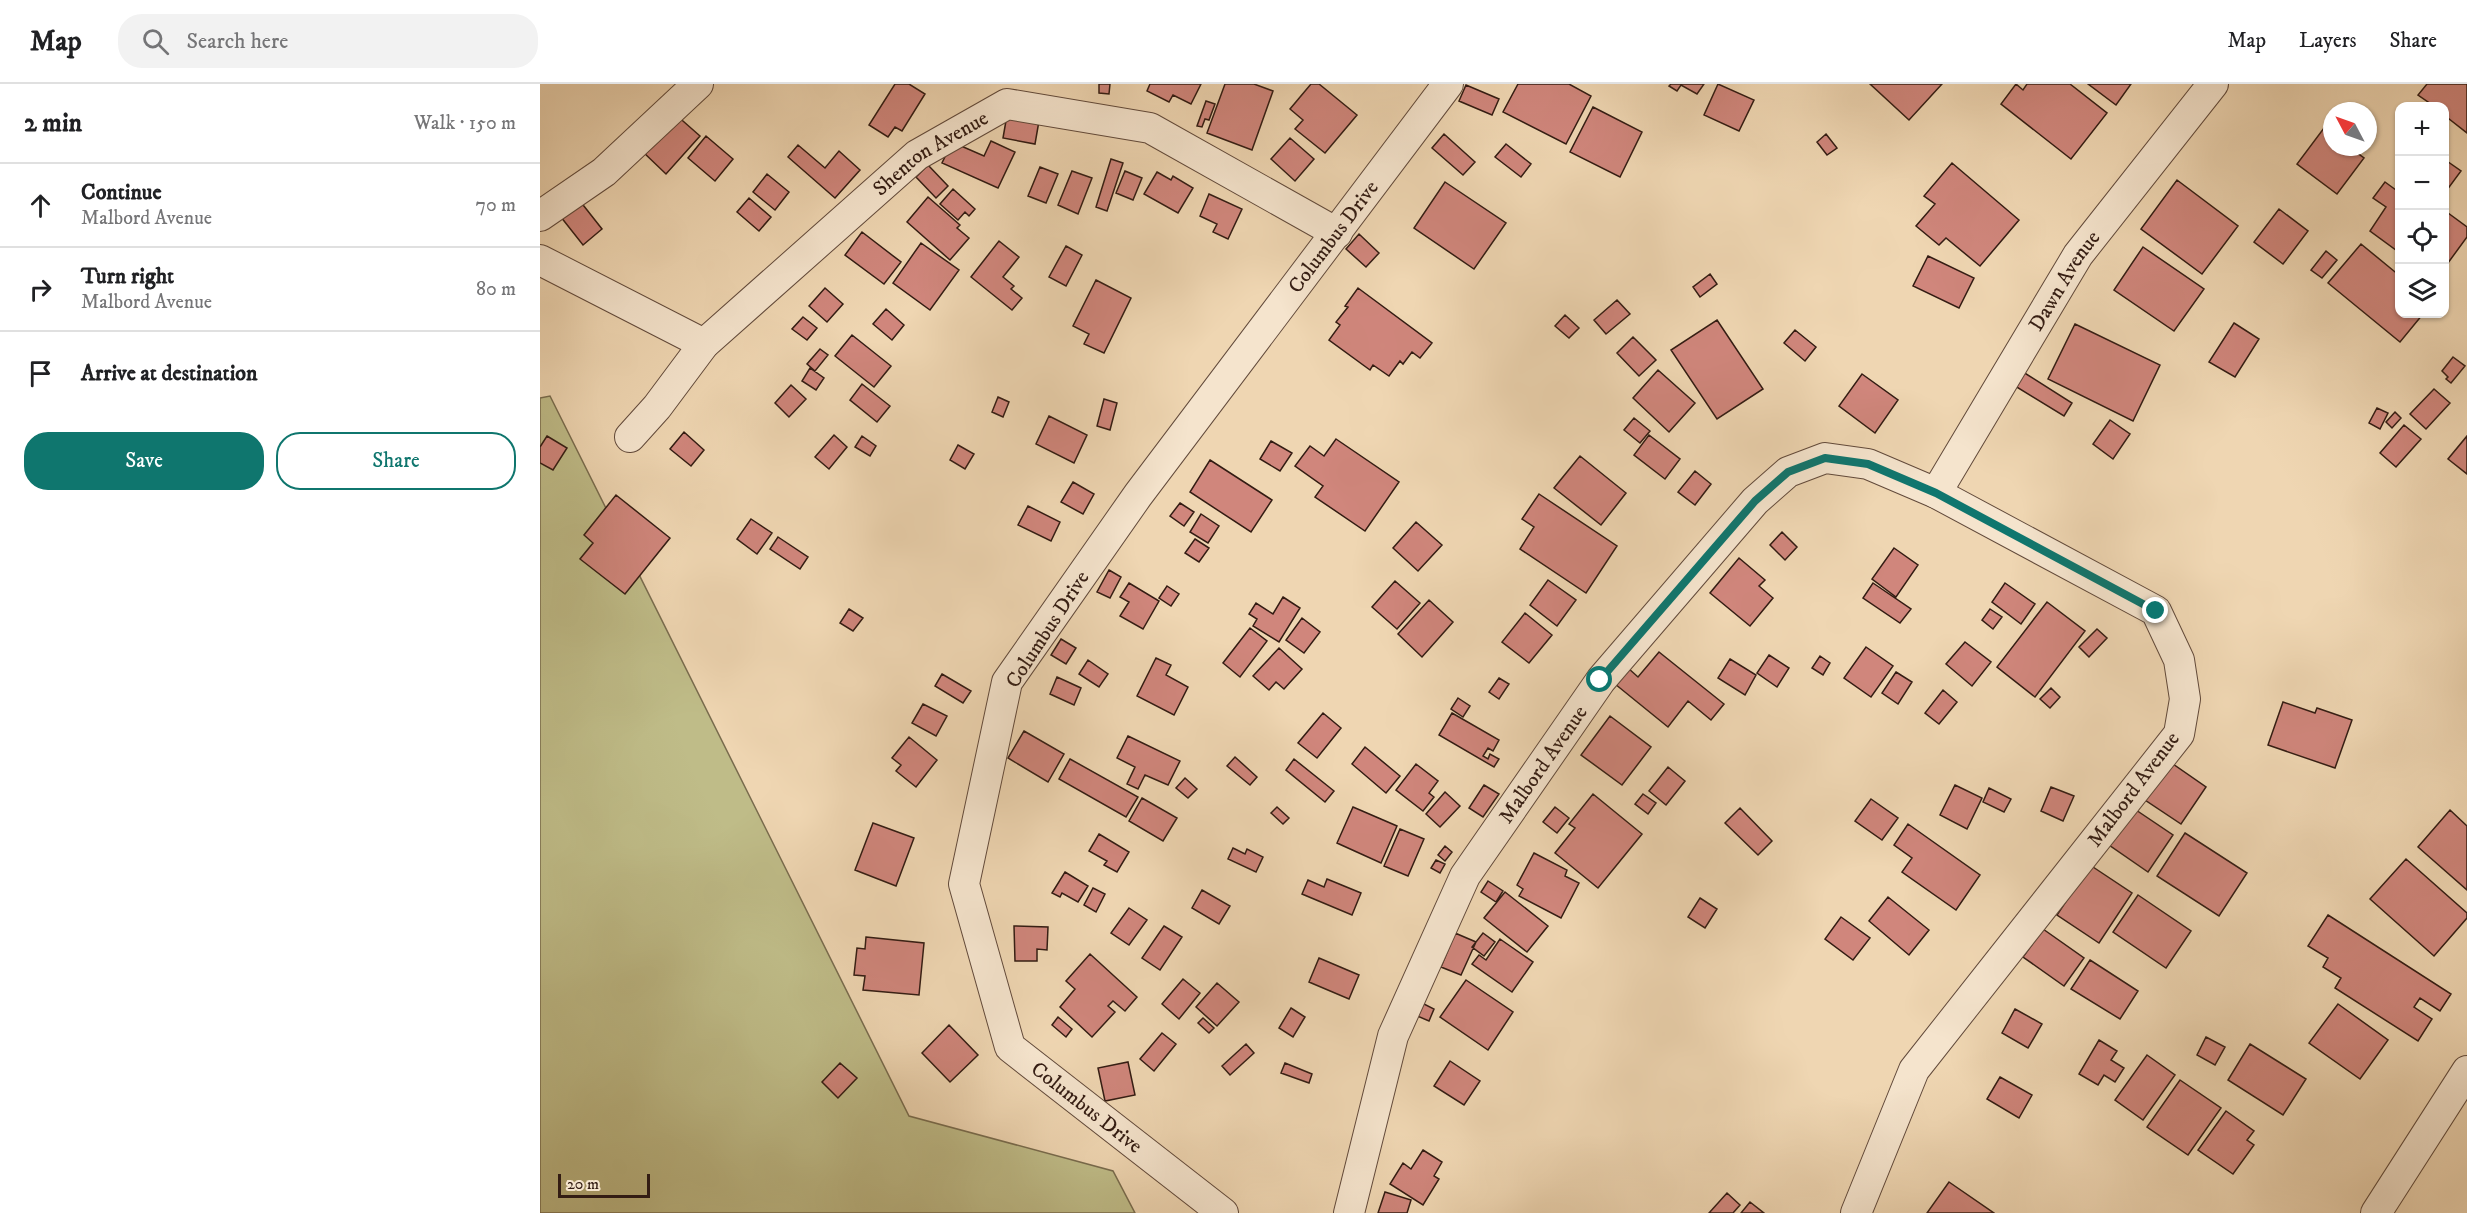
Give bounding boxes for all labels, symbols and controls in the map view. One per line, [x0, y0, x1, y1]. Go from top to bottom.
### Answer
search box [118, 14, 538, 68]
text: Map [30, 24, 82, 59]
icon: search [139, 25, 172, 58]
text: Search here [187, 28, 288, 55]
text: Map [2227, 28, 2266, 54]
text: Layers [2299, 28, 2357, 54]
text: Share [2390, 28, 2437, 54]
north arrow [2323, 102, 2377, 156]
map controls [2395, 102, 2449, 318]
button: + [2395, 102, 2449, 156]
street label: Shenton Avenue [868, 105, 993, 202]
text: 2 min [24, 107, 82, 140]
text: Walk · 150 m [414, 111, 516, 136]
button: − [2395, 156, 2449, 210]
street label: Columbus Drive [1283, 175, 1385, 299]
text: Continue [81, 179, 162, 206]
icon: ahead [24, 189, 57, 222]
text: 70 m [475, 193, 516, 218]
text: Malbord Avenue [81, 206, 212, 231]
button: locate [2395, 210, 2449, 264]
street label: Dawn Avenue [2024, 225, 2106, 336]
text: Turn right [81, 263, 174, 290]
button: layers [2395, 264, 2449, 318]
icon: right [24, 273, 57, 306]
text: 80 m [476, 277, 516, 302]
text: Malbord Avenue [81, 290, 212, 315]
icon: arrive [24, 357, 57, 390]
text: Arrive at destination [81, 360, 258, 387]
button: Save [24, 432, 264, 490]
button: Share [276, 432, 516, 490]
street label: Columbus Drive [1000, 566, 1096, 693]
route end [2142, 597, 2168, 623]
route start [1586, 666, 1612, 692]
street label: Malbord Avenue [1493, 700, 1594, 829]
street label: Malbord Avenue [2082, 727, 2186, 852]
street label: Columbus Drive [1025, 1056, 1148, 1160]
scale bar [558, 1171, 650, 1198]
text: 20 m [567, 1174, 599, 1194]

